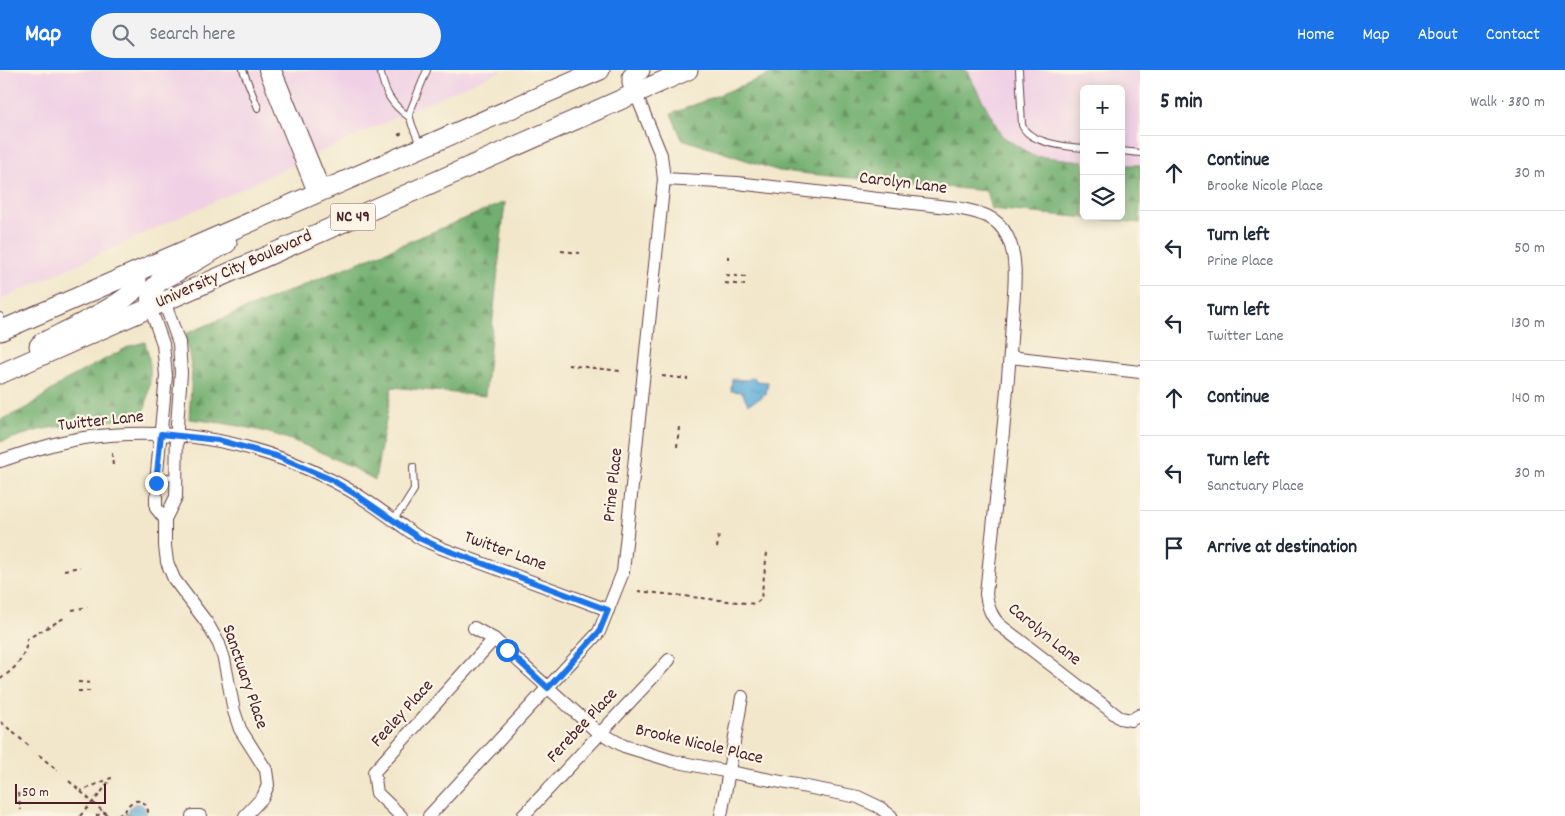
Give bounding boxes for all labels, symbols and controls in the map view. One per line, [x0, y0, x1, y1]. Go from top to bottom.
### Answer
search box [91, 13, 441, 58]
text: Map [25, 18, 61, 52]
icon: search [109, 21, 137, 49]
text: Search here [149, 22, 235, 49]
text: Home [1297, 23, 1334, 48]
text: Map [1362, 23, 1390, 48]
text: About [1418, 23, 1458, 48]
text: Contact [1486, 23, 1540, 48]
map controls [1080, 85, 1125, 220]
button: + [1080, 85, 1125, 130]
text: 5 min [1160, 88, 1203, 118]
text: Walk · 380 m [1470, 91, 1545, 114]
button: − [1080, 130, 1125, 175]
text: Continue [1207, 148, 1269, 175]
icon: ahead [1160, 159, 1188, 187]
text: 30 m [1515, 162, 1545, 185]
street label: Carolyn Lane [858, 166, 948, 202]
button: layers [1080, 175, 1125, 220]
text: Brooke Nicole Place [1207, 175, 1323, 198]
road number: NC 49 [330, 204, 376, 230]
text: Turn left [1207, 223, 1270, 250]
street label: University City Boulevard [152, 224, 316, 316]
icon: left [1160, 234, 1188, 262]
text: 50 m [1514, 237, 1545, 260]
text: Prine Place [1207, 250, 1273, 273]
text: Turn left [1207, 298, 1270, 325]
icon: left [1160, 309, 1188, 337]
text: 130 m [1511, 312, 1545, 335]
text: Twitter Lane [1207, 325, 1284, 348]
icon: ahead [1160, 384, 1188, 412]
text: Continue [1207, 385, 1269, 412]
text: 140 m [1511, 387, 1545, 410]
street label: Twitter Lane [57, 405, 145, 439]
street label: Prine Place [598, 447, 630, 523]
text: Turn left [1207, 448, 1270, 475]
icon: left [1160, 459, 1188, 487]
text: 30 m [1515, 462, 1545, 485]
route end [145, 472, 168, 495]
text: Sanctuary Place [1207, 475, 1304, 498]
street label: Twitter Lane [460, 526, 550, 579]
icon: arrive [1160, 534, 1188, 562]
text: Arrive at destination [1207, 535, 1357, 562]
street label: Carolyn Lane [1002, 598, 1086, 672]
street label: Sanctuary Place [214, 621, 274, 733]
route start [496, 639, 519, 662]
street label: Feeley Place [366, 675, 440, 753]
street label: Ferebee Place [542, 683, 624, 769]
street label: Brooke Nicole Place [633, 718, 765, 772]
scale bar [15, 781, 106, 804]
text: 50 m [22, 783, 49, 803]

